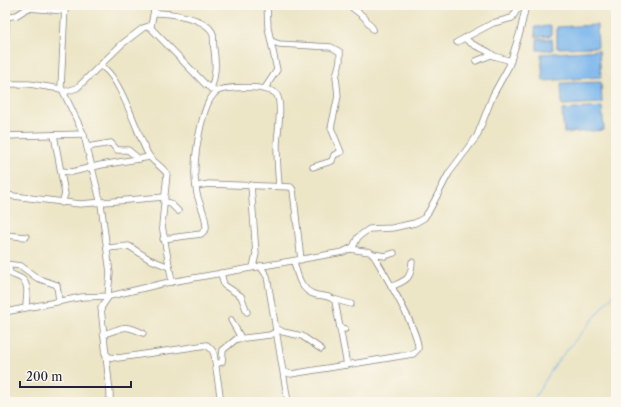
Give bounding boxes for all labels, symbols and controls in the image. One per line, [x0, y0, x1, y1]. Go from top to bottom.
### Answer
scale bar [20, 363, 131, 389]
text: 200 m [26, 369, 63, 384]

